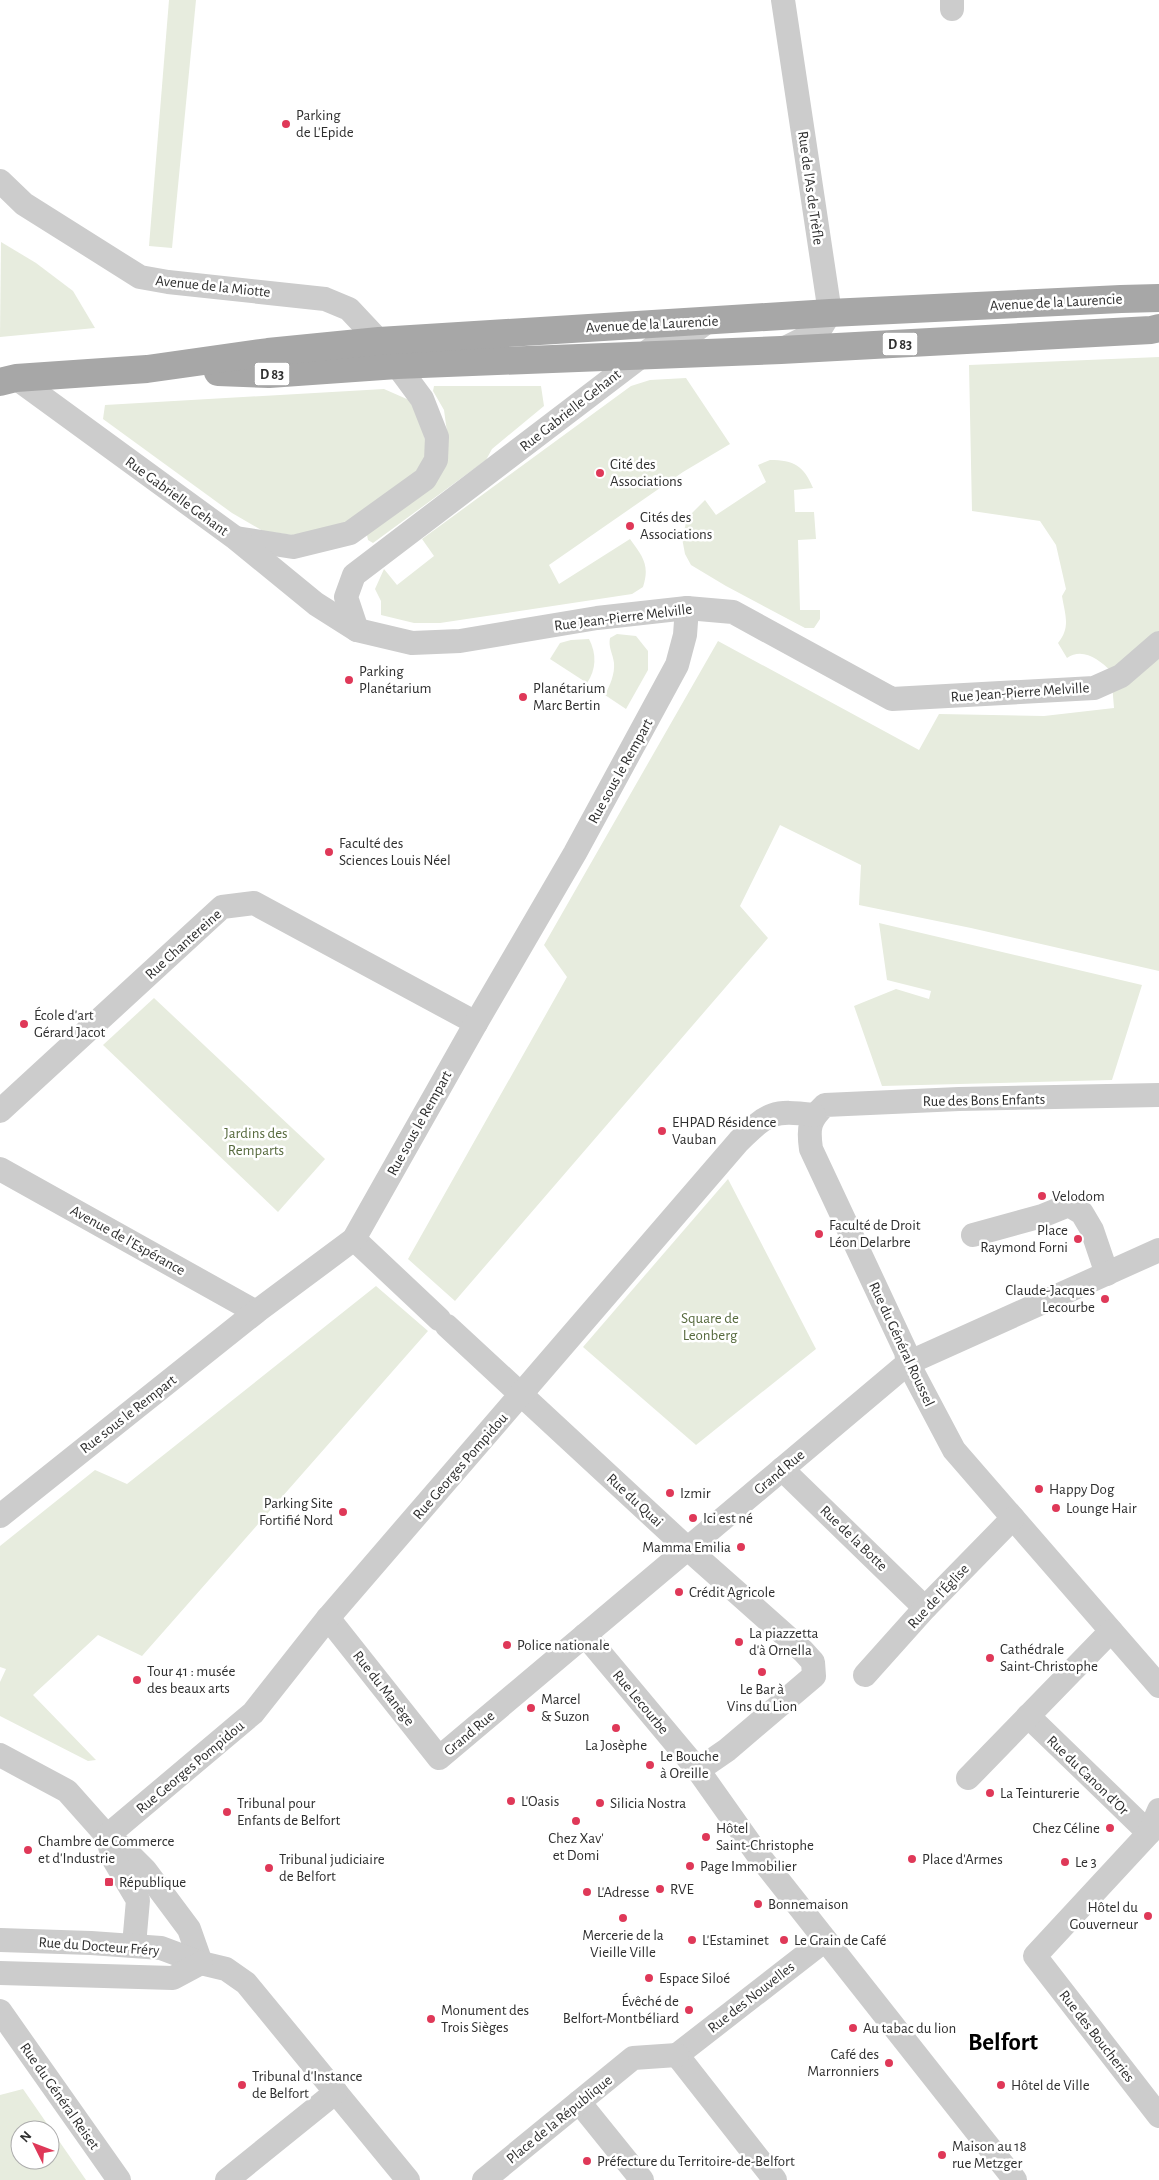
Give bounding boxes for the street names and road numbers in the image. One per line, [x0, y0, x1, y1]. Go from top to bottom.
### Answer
street label: Rue de l'As de Trèfle [795, 130, 826, 246]
street label: Avenue de la Miotte [155, 273, 271, 300]
street label: Avenue de la Laurencie [989, 292, 1123, 313]
street label: Avenue de la Laurencie [585, 314, 719, 335]
road number: D 83 [882, 332, 918, 356]
road number: D 83 [254, 362, 290, 386]
street label: Rue Gabrielle Gehant [517, 366, 624, 454]
street label: Rue Gabrielle Gehant [122, 454, 231, 539]
street label: Rue Jean-Pierre Melville [553, 602, 693, 633]
street label: Rue Jean-Pierre Melville [950, 680, 1090, 705]
street label: Rue sous le Rempart [585, 716, 656, 826]
street label: Rue Chantereine [142, 906, 224, 982]
street label: Rue sous le Rempart [384, 1068, 455, 1178]
street label: Rue des Bons Enfants [923, 1092, 1045, 1109]
street label: Avenue de l'Espérance [68, 1203, 188, 1278]
street label: Rue du Général Roussel [866, 1280, 937, 1409]
street label: Rue sous le Rempart [77, 1372, 179, 1456]
street label: Rue Georges Pompidou [410, 1410, 511, 1522]
street label: Grand Rue [751, 1447, 807, 1498]
street label: Rue du Quai [604, 1471, 666, 1530]
street label: Rue de la Botte [817, 1503, 890, 1574]
street label: Rue de l'Église [903, 1560, 972, 1631]
street label: Rue du Manège [350, 1648, 417, 1729]
street label: Rue Lecourbe [610, 1668, 672, 1737]
street label: Grand Rue [441, 1708, 497, 1759]
street label: Rue Georges Pompidou [134, 1718, 247, 1817]
street label: Rue du Canon d'Or [1044, 1733, 1131, 1818]
street label: Rue du Docteur Fréry [38, 1935, 161, 1958]
street label: Rue des Nouvelles [705, 1959, 797, 2036]
street label: Rue des Boucheries [1056, 1988, 1137, 2085]
street label: Rue du Général Reiset [17, 2040, 102, 2153]
street label: Place de la République [504, 2072, 615, 2166]

